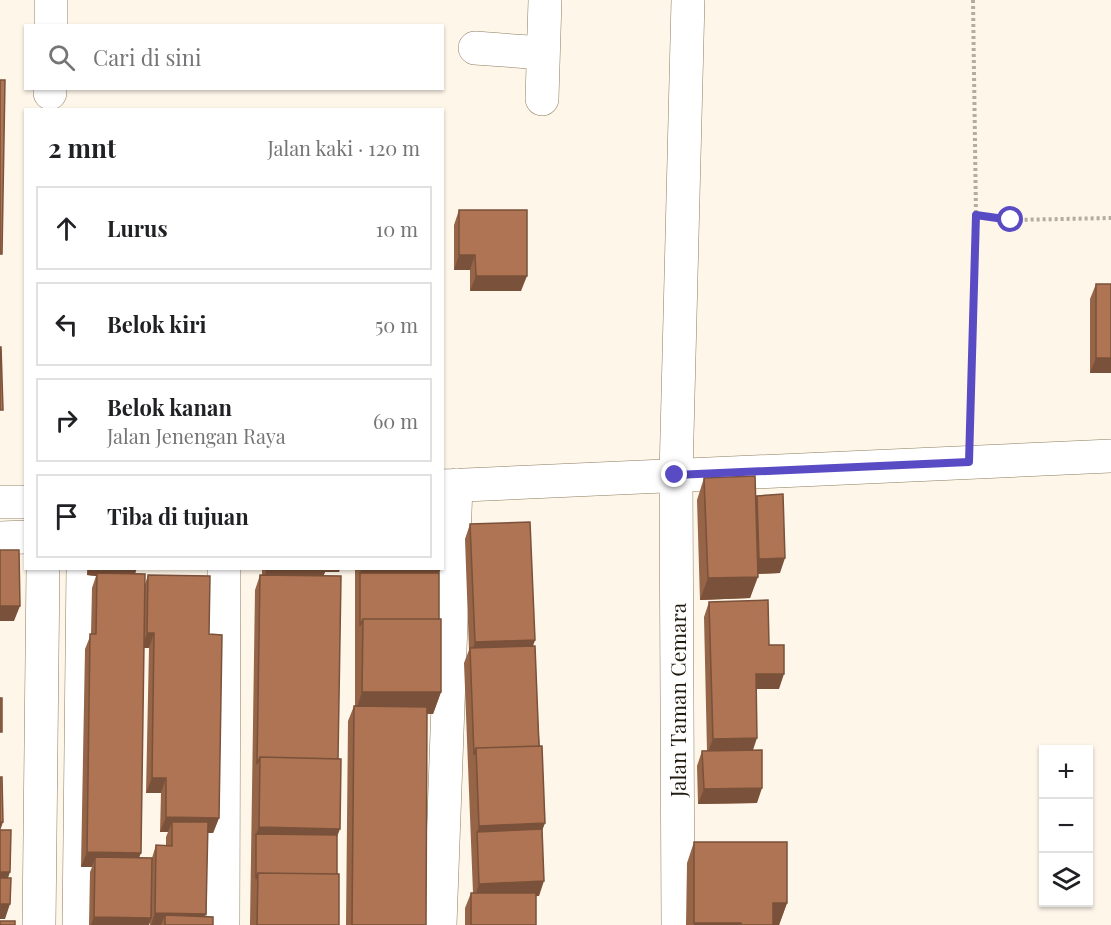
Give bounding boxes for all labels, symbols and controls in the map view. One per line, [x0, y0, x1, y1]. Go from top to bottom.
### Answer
search box [24, 24, 444, 90]
icon: search [45, 41, 78, 74]
text: Cari di sini [93, 42, 201, 72]
text: 2 mnt [48, 130, 116, 165]
text: Jalan kaki · 120 m [267, 134, 420, 161]
route start [997, 206, 1023, 232]
icon: ahead [50, 212, 83, 245]
text: Lurus [107, 213, 168, 243]
text: 10 m [376, 215, 418, 242]
icon: left [50, 308, 83, 341]
text: Belok kiri [107, 309, 206, 339]
text: 50 m [375, 311, 418, 338]
text: Belok kanan [107, 392, 232, 422]
icon: right [50, 404, 83, 437]
text: 60 m [373, 407, 418, 434]
text: Jalan Jenengan Raya [107, 422, 286, 449]
route end [661, 461, 687, 487]
icon: arrive [50, 500, 83, 533]
text: Tiba di tujuan [107, 501, 249, 531]
street label: Jalan Taman Cemara [663, 602, 691, 798]
map controls [1039, 745, 1093, 907]
button: + [1039, 745, 1093, 799]
button: − [1039, 799, 1093, 853]
button: layers [1039, 853, 1093, 907]

